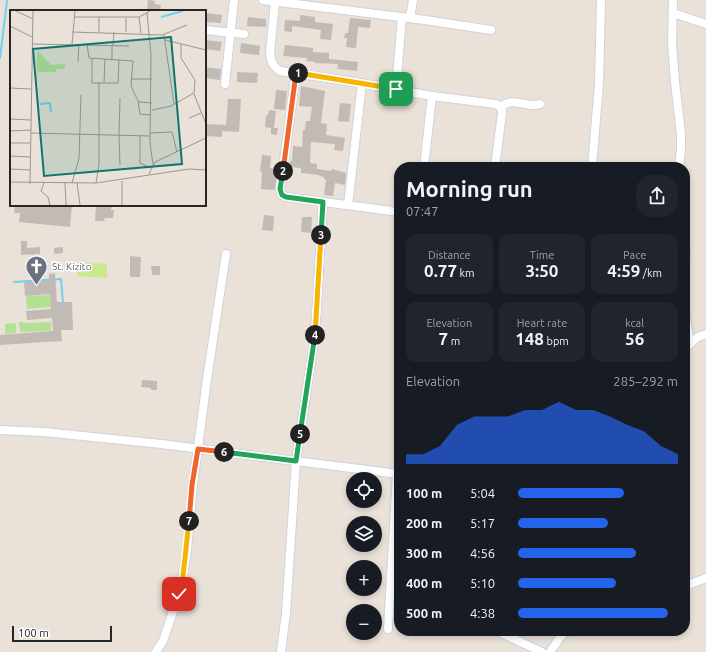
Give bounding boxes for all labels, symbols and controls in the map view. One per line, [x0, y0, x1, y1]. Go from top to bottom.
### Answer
inset map [10, 10, 206, 206]
pin: 1 [288, 63, 308, 83]
text: 1 [295, 67, 301, 79]
pin [379, 72, 413, 106]
icon: arrive [385, 78, 407, 100]
pin: 2 [273, 161, 293, 181]
text: 2 [280, 165, 286, 177]
button: share [636, 175, 678, 217]
text: Morning run [406, 176, 533, 201]
text: 07:47 [406, 204, 439, 218]
pin: 3 [311, 225, 331, 245]
text: 3 [318, 229, 324, 241]
text: Distance [428, 249, 471, 261]
text: Time [530, 249, 554, 261]
text: Pace [623, 249, 646, 261]
church icon: St. Kizito [24, 253, 50, 286]
place label: St. Kizito [52, 261, 92, 272]
text: 0.77 [424, 261, 457, 280]
text: 3:50 [526, 261, 558, 280]
text: 4:59 [607, 261, 640, 280]
text: km [457, 267, 475, 279]
text: /km [640, 267, 662, 279]
text: Elevation [426, 317, 472, 329]
text: Heart rate [517, 317, 567, 329]
text: kcal [625, 317, 644, 329]
pin: 4 [305, 325, 325, 345]
text: 4 [312, 329, 318, 341]
text: 7 [439, 329, 448, 348]
text: 148 [515, 329, 544, 348]
text: 56 [625, 329, 644, 348]
text: m [448, 335, 460, 347]
text: bpm [544, 335, 569, 347]
text: Elevation [406, 374, 460, 388]
text: 285–292 m [613, 374, 678, 388]
pin: 5 [290, 424, 310, 444]
text: 5 [297, 428, 303, 440]
pin: 6 [214, 442, 234, 462]
text: 6 [221, 446, 227, 458]
map controls [346, 472, 382, 640]
button: locate [346, 472, 382, 508]
text: 100 m [406, 486, 442, 500]
text: 5:04 [470, 486, 495, 500]
pin: 7 [179, 511, 199, 531]
text: 7 [186, 515, 192, 527]
button: layers [346, 516, 382, 552]
text: 200 m [406, 516, 442, 530]
text: 5:17 [470, 516, 495, 530]
text: 300 m [406, 546, 442, 560]
text: 4:56 [470, 546, 495, 560]
button: + [346, 560, 382, 596]
text: 400 m [406, 576, 442, 590]
text: 5:10 [470, 576, 495, 590]
pin [162, 577, 196, 611]
icon: check [168, 583, 190, 605]
button: − [346, 604, 382, 640]
text: 500 m [406, 606, 442, 620]
text: 4:38 [470, 606, 495, 620]
scale bar [12, 624, 112, 643]
text: 100 m [18, 627, 49, 639]

